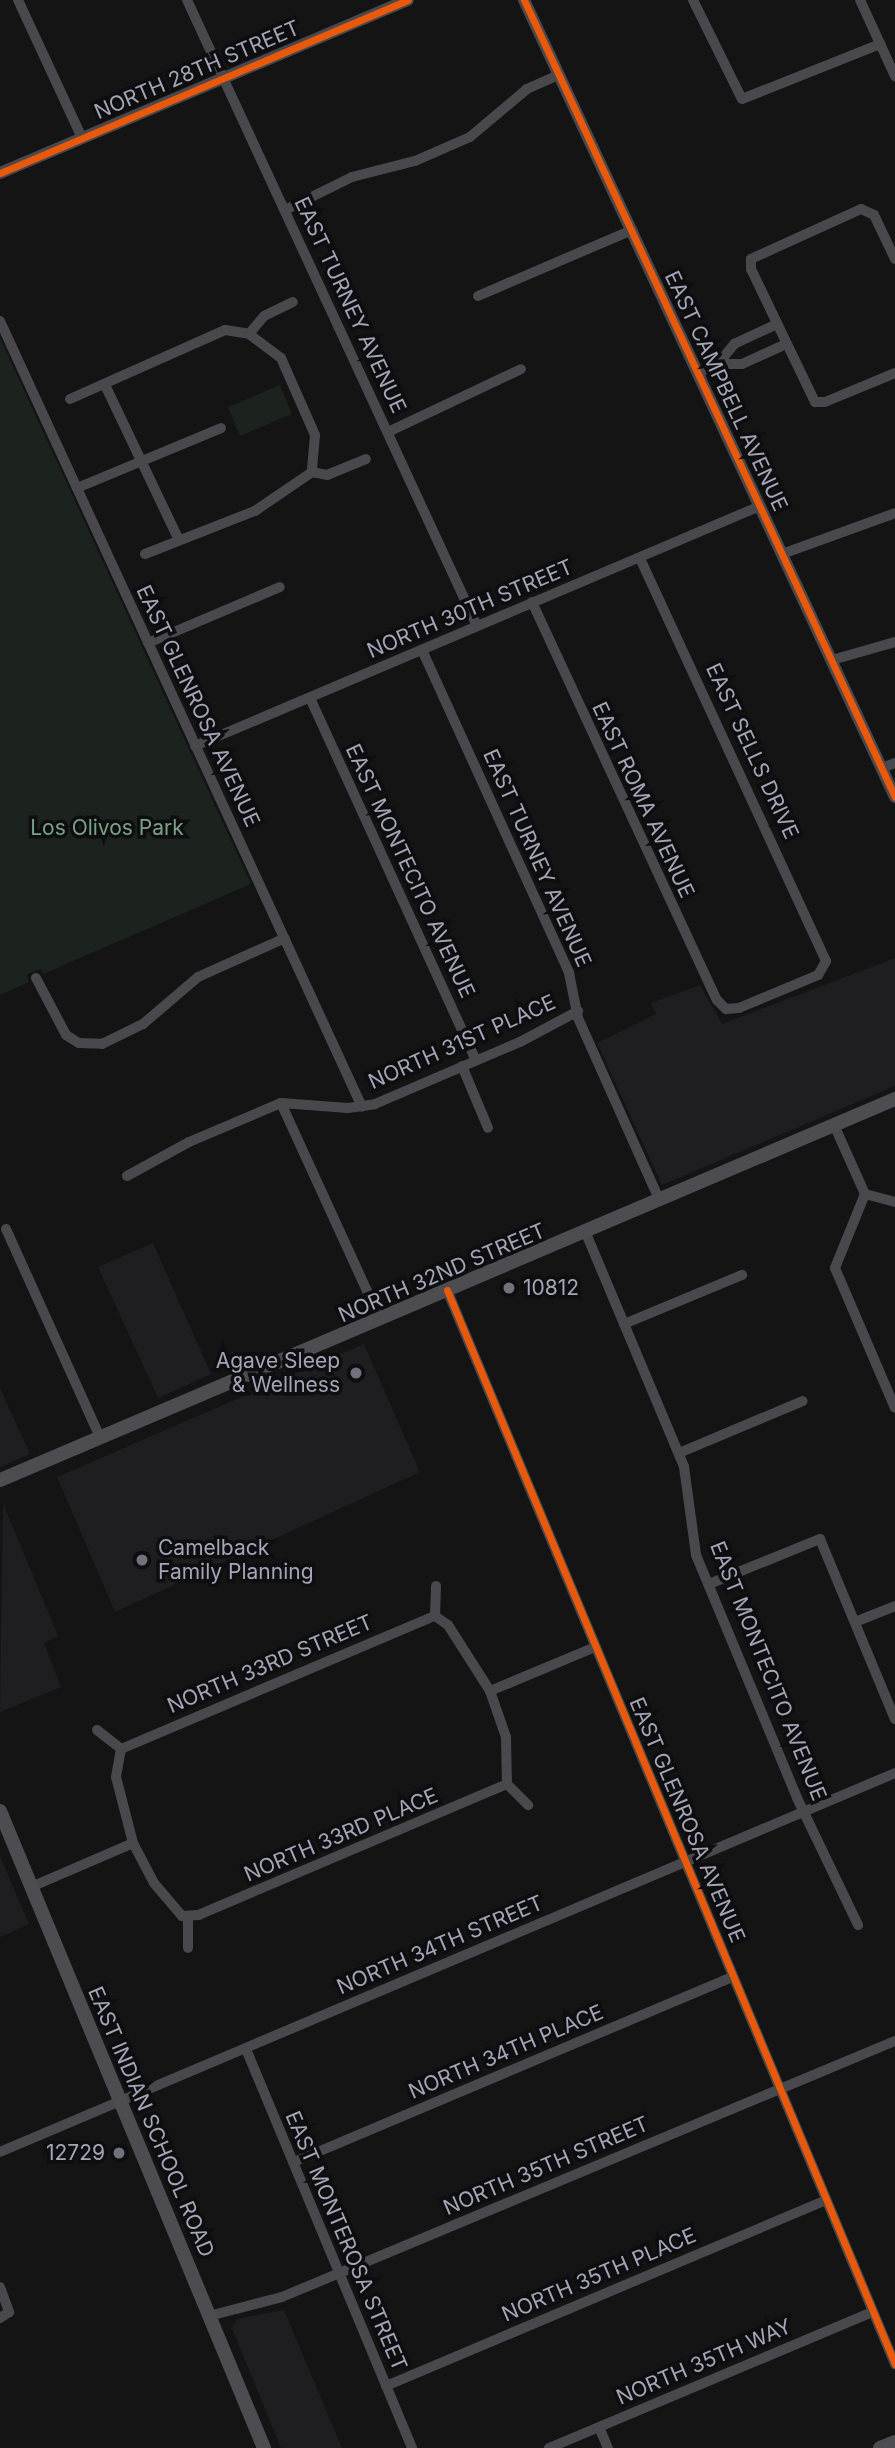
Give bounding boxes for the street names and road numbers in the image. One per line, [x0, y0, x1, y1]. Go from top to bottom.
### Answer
street label: NORTH 28TH STREET [91, 15, 303, 125]
street label: EAST TURNEY AVENUE [289, 193, 411, 417]
street label: EAST CAMPBELL AVENUE [659, 267, 793, 515]
street label: NORTH 30TH STREET [363, 554, 577, 664]
street label: EAST GLENROSA AVENUE [131, 581, 265, 831]
street label: EAST SELLS DRIVE [700, 659, 804, 843]
street label: EAST ROMA AVENUE [587, 698, 699, 902]
street label: EAST MONTECITO AVENUE [340, 740, 480, 1002]
street label: EAST TURNEY AVENUE [478, 745, 596, 971]
street label: NORTH 31ST PLACE [365, 989, 559, 1095]
street label: NORTH 32ND STREET [335, 1218, 549, 1328]
street label: EAST MONTECITO AVENUE [704, 1538, 832, 1804]
street label: NORTH 33RD STREET [164, 1609, 376, 1719]
street label: EAST GLENROSA AVENUE [624, 1694, 750, 1946]
street label: NORTH 33RD PLACE [240, 1783, 442, 1887]
street label: NORTH 34TH STREET [333, 1890, 547, 2000]
street label: EAST INDIAN SCHOOL ROAD [82, 1983, 220, 2261]
street label: NORTH 34TH PLACE [405, 2000, 607, 2104]
street label: EAST MONTEROSA STREET [280, 2107, 412, 2375]
street label: NORTH 35TH STREET [440, 2111, 652, 2221]
street label: NORTH 35TH PLACE [498, 2223, 700, 2327]
street label: NORTH 35TH WAY [613, 2314, 795, 2410]

